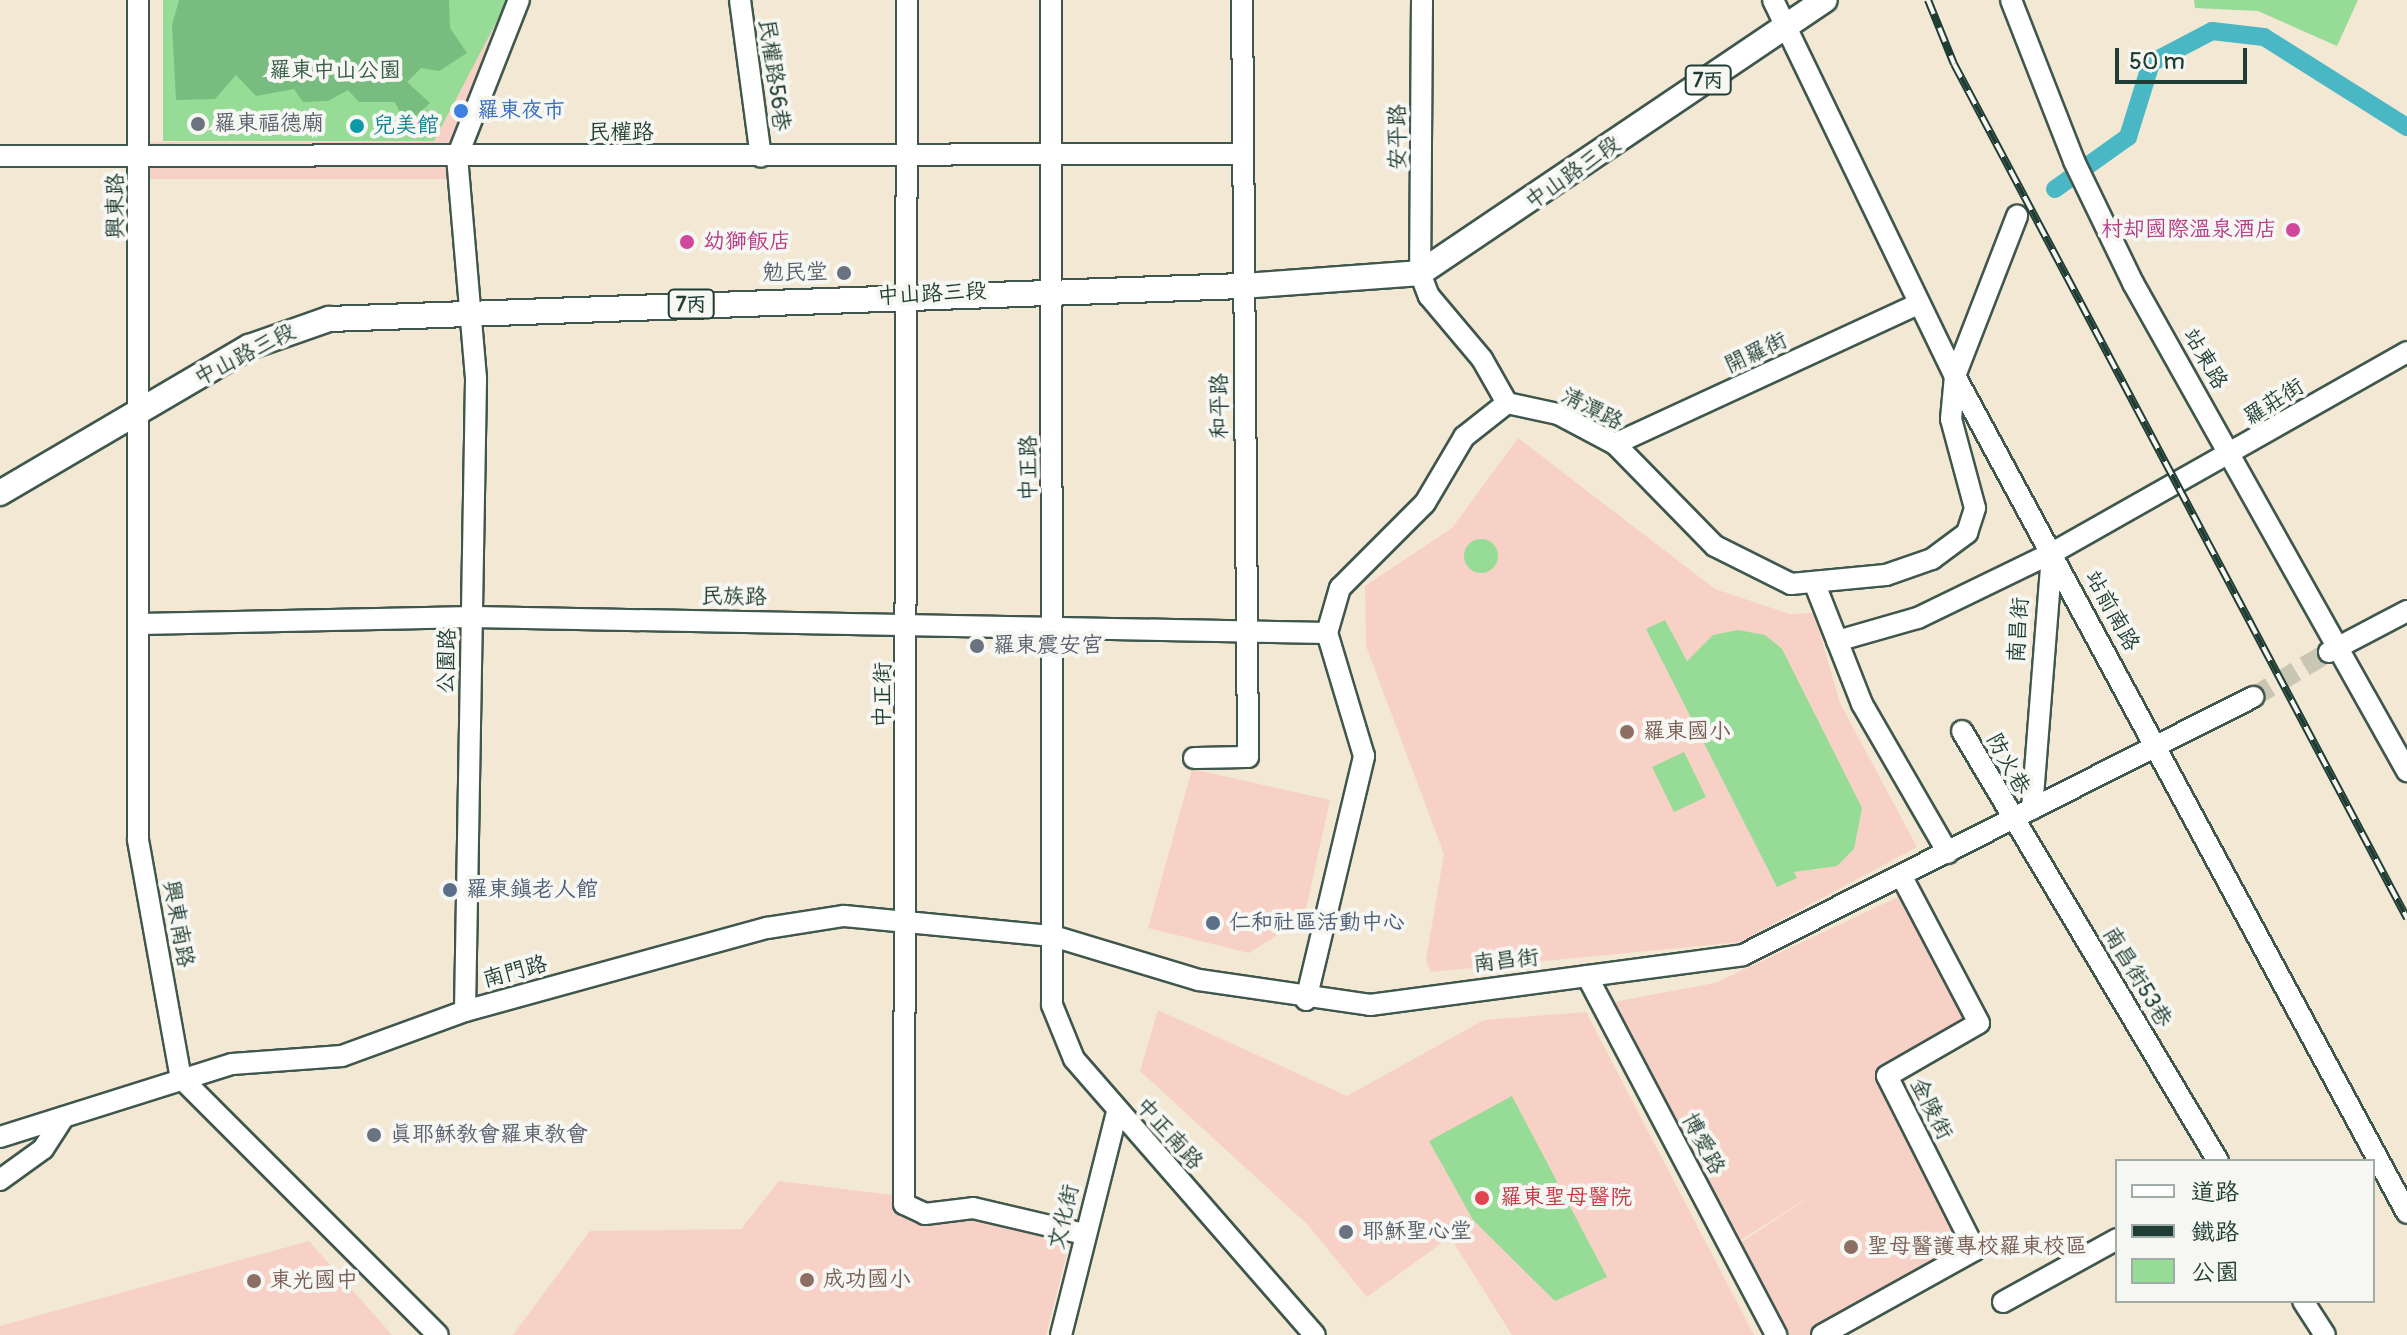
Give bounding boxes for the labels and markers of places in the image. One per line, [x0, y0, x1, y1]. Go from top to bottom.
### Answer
place label: 羅東夜市 [477, 98, 565, 124]
marker: 羅東夜市 [452, 102, 470, 120]
place label: 羅東福德廟 [214, 111, 324, 137]
place label: 兒美館 [373, 113, 439, 139]
marker: 羅東福德廟 [189, 115, 207, 133]
marker: 兒美館 [348, 117, 366, 135]
place label: 村却國際溫泉酒店 [2101, 217, 2277, 243]
marker: 村却國際溫泉酒店 [2284, 221, 2302, 239]
place label: 幼獅飯店 [703, 229, 791, 255]
marker: 幼獅飯店 [678, 233, 696, 251]
place label: 勉民堂 [762, 260, 828, 286]
marker: 勉民堂 [835, 264, 853, 282]
place label: 羅東震安宮 [993, 633, 1103, 659]
marker: 羅東震安宮 [968, 637, 986, 655]
place label: 羅東國小 [1643, 719, 1731, 745]
marker: 羅東國小 [1618, 723, 1636, 741]
place label: 羅東鎮老人館 [466, 877, 598, 903]
marker: 羅東鎮老人館 [441, 881, 459, 899]
place label: 仁和社區活動中心 [1229, 910, 1405, 936]
marker: 仁和社區活動中心 [1204, 914, 1222, 932]
place label: 真耶穌教會羅東教會 [390, 1122, 588, 1148]
marker: 真耶穌教會羅東教會 [365, 1126, 383, 1144]
place label: 羅東聖母醫院 [1500, 1185, 1632, 1211]
marker: 羅東聖母醫院 [1471, 1187, 1493, 1209]
place label: 耶穌聖心堂 [1362, 1219, 1472, 1245]
marker: 耶穌聖心堂 [1337, 1223, 1355, 1241]
place label: 聖母醫護專校羅東校區 [1867, 1234, 2087, 1260]
marker: 聖母醫護專校羅東校區 [1842, 1238, 1860, 1256]
place label: 成功國小 [823, 1267, 911, 1293]
place label: 東光國中 [270, 1268, 358, 1294]
marker: 成功國小 [798, 1271, 816, 1289]
marker: 東光國中 [245, 1272, 263, 1290]

